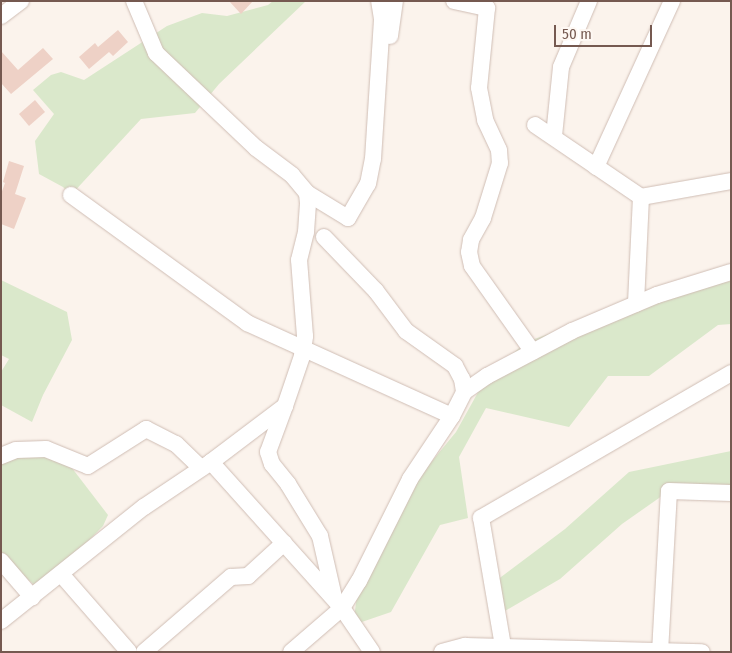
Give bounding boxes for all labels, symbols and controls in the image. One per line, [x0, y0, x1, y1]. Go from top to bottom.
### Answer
scale bar [557, 15, 654, 47]
text: 50 m [562, 25, 592, 43]

